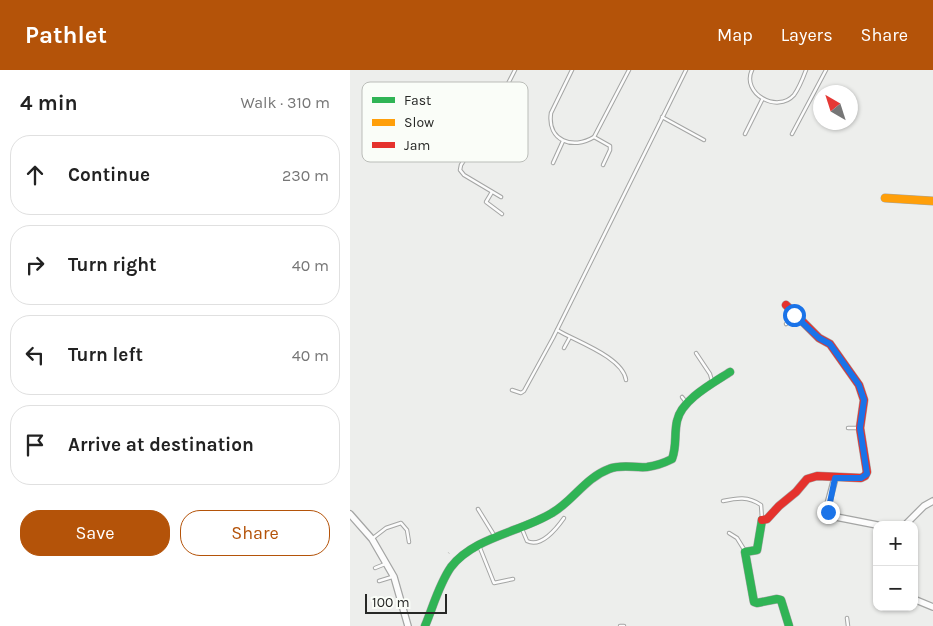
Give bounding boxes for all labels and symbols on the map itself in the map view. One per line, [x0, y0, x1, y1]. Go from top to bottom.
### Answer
legend [362, 82, 528, 162]
north arrow [813, 85, 858, 130]
text: Fast [404, 92, 431, 109]
text: Slow [404, 114, 434, 131]
text: Jam [404, 137, 430, 154]
route start [783, 304, 806, 327]
route end [817, 501, 840, 524]
scale bar [365, 591, 448, 614]

